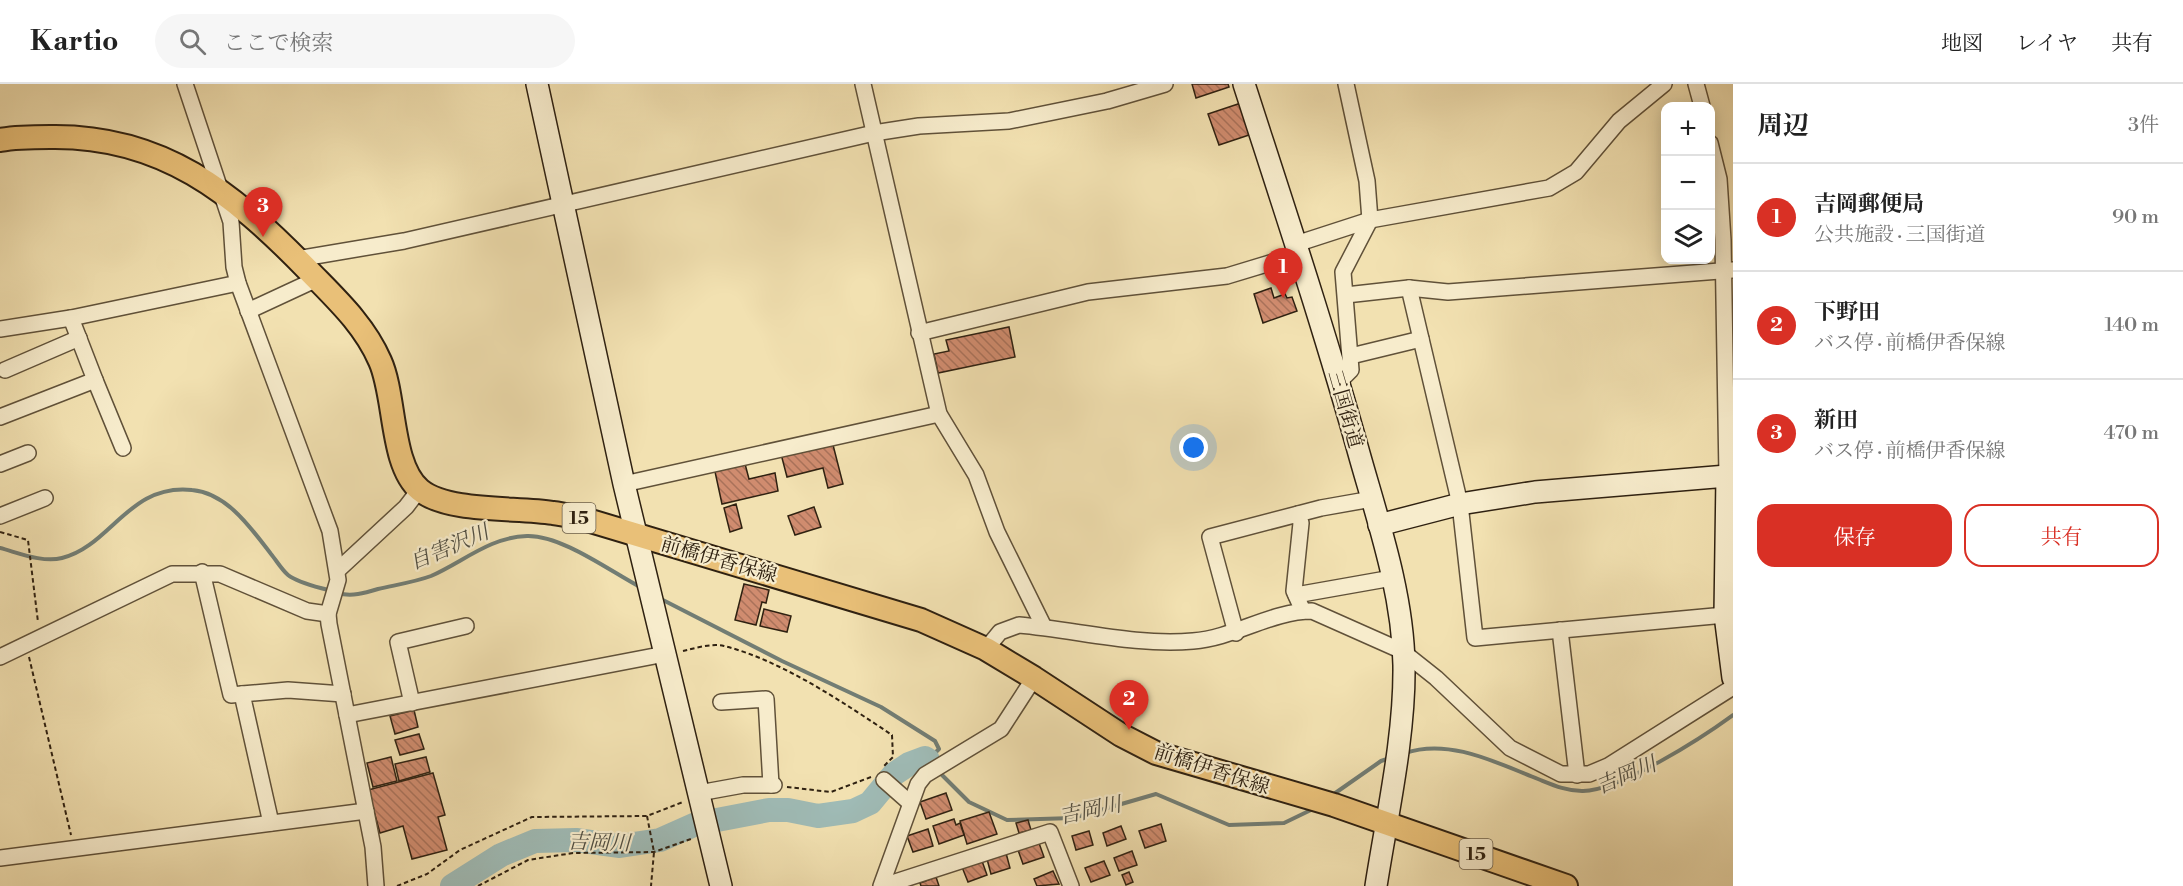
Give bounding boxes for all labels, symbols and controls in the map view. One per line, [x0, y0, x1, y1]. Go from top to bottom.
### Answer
search box [155, 14, 575, 68]
text: Kartio [30, 24, 119, 59]
icon: search [176, 25, 209, 58]
text: ここで検索 [224, 30, 334, 57]
text: 地図 [1941, 31, 1983, 57]
text: レイヤ [2016, 31, 2078, 57]
text: 共有 [2111, 31, 2153, 57]
map controls [1661, 102, 1715, 264]
button: + [1661, 102, 1715, 156]
text: 周辺 [1757, 110, 1809, 142]
text: 3件 [2128, 113, 2159, 138]
button: − [1661, 156, 1715, 210]
pin: 3 [244, 188, 282, 237]
text: 吉岡郵便局 [1814, 191, 1924, 218]
text: 1 [1772, 205, 1781, 230]
text: 90 m [2112, 205, 2159, 230]
button: layers [1661, 210, 1715, 264]
text: 公共施設 · 三国街道 [1814, 223, 1986, 248]
pin: 1 [1264, 248, 1302, 298]
text: 下野田 [1814, 299, 1880, 326]
text: 2 [1770, 313, 1783, 338]
text: 140 m [2104, 313, 2159, 338]
text: バス停 · 前橋伊香保線 [1814, 331, 2006, 356]
street label: 三国街道 [1322, 368, 1368, 451]
text: 新田 [1814, 407, 1858, 434]
text: 3 [1770, 421, 1783, 446]
text: 470 m [2103, 421, 2159, 446]
your location [1179, 433, 1208, 462]
text: バス停 · 前橋伊香保線 [1814, 439, 2006, 464]
road number: 15 [562, 503, 596, 533]
button: 保存 [1757, 504, 1952, 567]
button: 共有 [1964, 504, 2159, 567]
water label: 自害沢川 [406, 519, 495, 576]
street label: 前橋伊香保線 [657, 532, 780, 589]
pin: 2 [1110, 680, 1148, 730]
street label: 前橋伊香保線 [1151, 740, 1272, 801]
water label: 吉岡川 [1592, 751, 1662, 800]
water label: 吉岡川 [1057, 791, 1126, 830]
water label: 吉岡川 [567, 829, 633, 857]
road number: 15 [1460, 839, 1492, 869]

